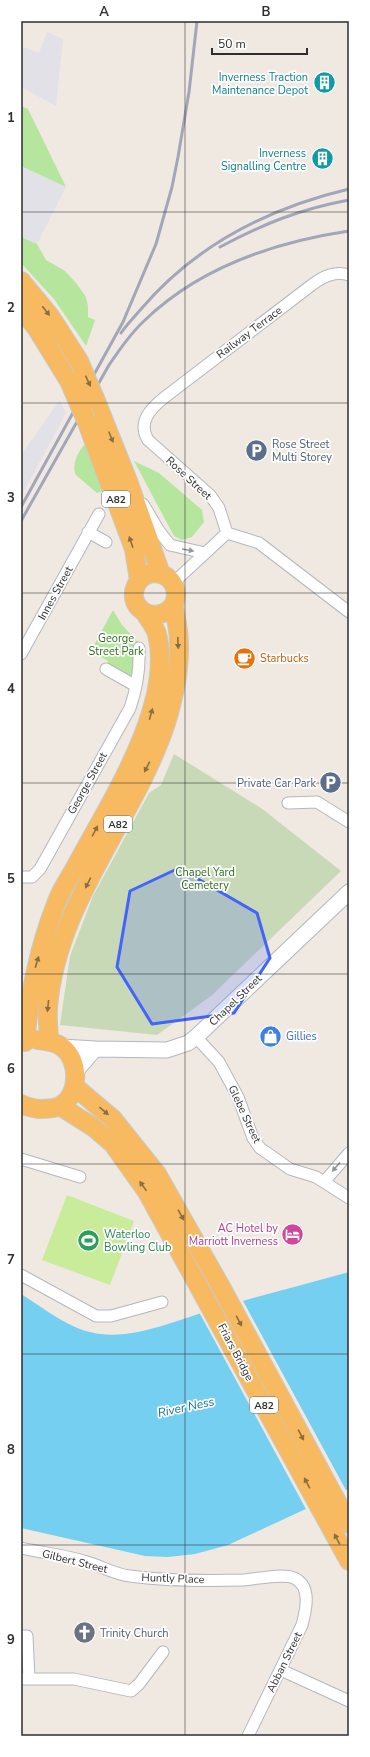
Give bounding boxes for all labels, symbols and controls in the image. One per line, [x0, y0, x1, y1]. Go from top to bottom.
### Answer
text: A [99, 3, 109, 21]
text: B [262, 3, 271, 21]
scale bar [212, 30, 307, 56]
text: 50 m [218, 36, 246, 52]
place label: Inverness Traction Maintenance Depot [212, 70, 308, 98]
building icon: Inverness Traction Maintenance Depot [311, 70, 337, 96]
text: 1 [7, 109, 15, 127]
place label: Inverness Signalling Centre [221, 146, 306, 174]
building icon: Inverness Signalling Centre [309, 146, 335, 172]
text: 2 [7, 299, 15, 317]
street label: Railway Terrace [213, 303, 285, 362]
one-way arrow [41, 305, 50, 316]
one-way arrow [84, 375, 91, 387]
one-way arrow [108, 431, 114, 442]
parking icon: Rose Street Multi Storey [243, 437, 269, 463]
place label: Rose Street Multi Storey [272, 437, 332, 465]
street label: Rose Street [163, 453, 215, 503]
text: 3 [7, 489, 15, 507]
road number: A82 [102, 491, 130, 507]
one-way arrow [128, 536, 134, 548]
one-way arrow [182, 547, 194, 553]
street label: Innes Street [35, 564, 76, 623]
park label: George Street Park [89, 631, 144, 659]
one-way arrow [175, 637, 182, 649]
cafe icon: Starbucks [231, 645, 257, 671]
place label: Starbucks [260, 651, 309, 666]
text: 4 [7, 680, 15, 698]
one-way arrow [148, 708, 154, 720]
street label: George Street [64, 749, 111, 817]
one-way arrow [144, 762, 150, 773]
parking icon: Private Car Park [318, 770, 344, 796]
place label: Private Car Park [237, 776, 316, 791]
road number: A82 [104, 816, 132, 832]
one-way arrow [91, 825, 98, 837]
park label: Chapel Yard Cemetery [175, 865, 235, 893]
text: 5 [7, 870, 15, 888]
one-way arrow [85, 877, 91, 889]
one-way arrow [34, 956, 40, 968]
street label: Chapel Street [206, 971, 265, 1029]
one-way arrow [45, 1000, 52, 1012]
shop icon: Gillies [257, 1023, 283, 1049]
place label: Gillies [286, 1029, 317, 1044]
text: 6 [7, 1060, 15, 1078]
street label: Glebe Street [225, 1083, 265, 1146]
one-way arrow [99, 1107, 110, 1116]
one-way arrow [332, 1162, 341, 1172]
one-way arrow [139, 1180, 147, 1191]
one-way arrow [177, 1210, 184, 1221]
place label: AC Hotel by Marriott Inverness [189, 1221, 278, 1249]
hotel icon: AC Hotel by Marriott Inverness [280, 1221, 306, 1247]
sports icon: Waterloo Bowling Club [75, 1227, 101, 1253]
place label: Waterloo Bowling Club [104, 1227, 171, 1255]
text: 7 [7, 1251, 15, 1269]
one-way arrow [236, 1315, 243, 1327]
street label: Friars Bridge [214, 1321, 257, 1384]
water label: River Ness [156, 1393, 216, 1421]
road number: A82 [250, 1397, 278, 1413]
one-way arrow [298, 1430, 305, 1441]
text: 8 [7, 1441, 15, 1459]
one-way arrow [304, 1478, 310, 1489]
one-way arrow [334, 1534, 341, 1545]
street label: Gilbert Street [41, 1546, 109, 1577]
street label: Huntly Place [141, 1570, 205, 1587]
church icon: Trinity Church [72, 1620, 98, 1646]
place label: Trinity Church [100, 1626, 169, 1641]
street label: Abban Street [263, 1629, 306, 1695]
text: 9 [7, 1631, 15, 1649]

